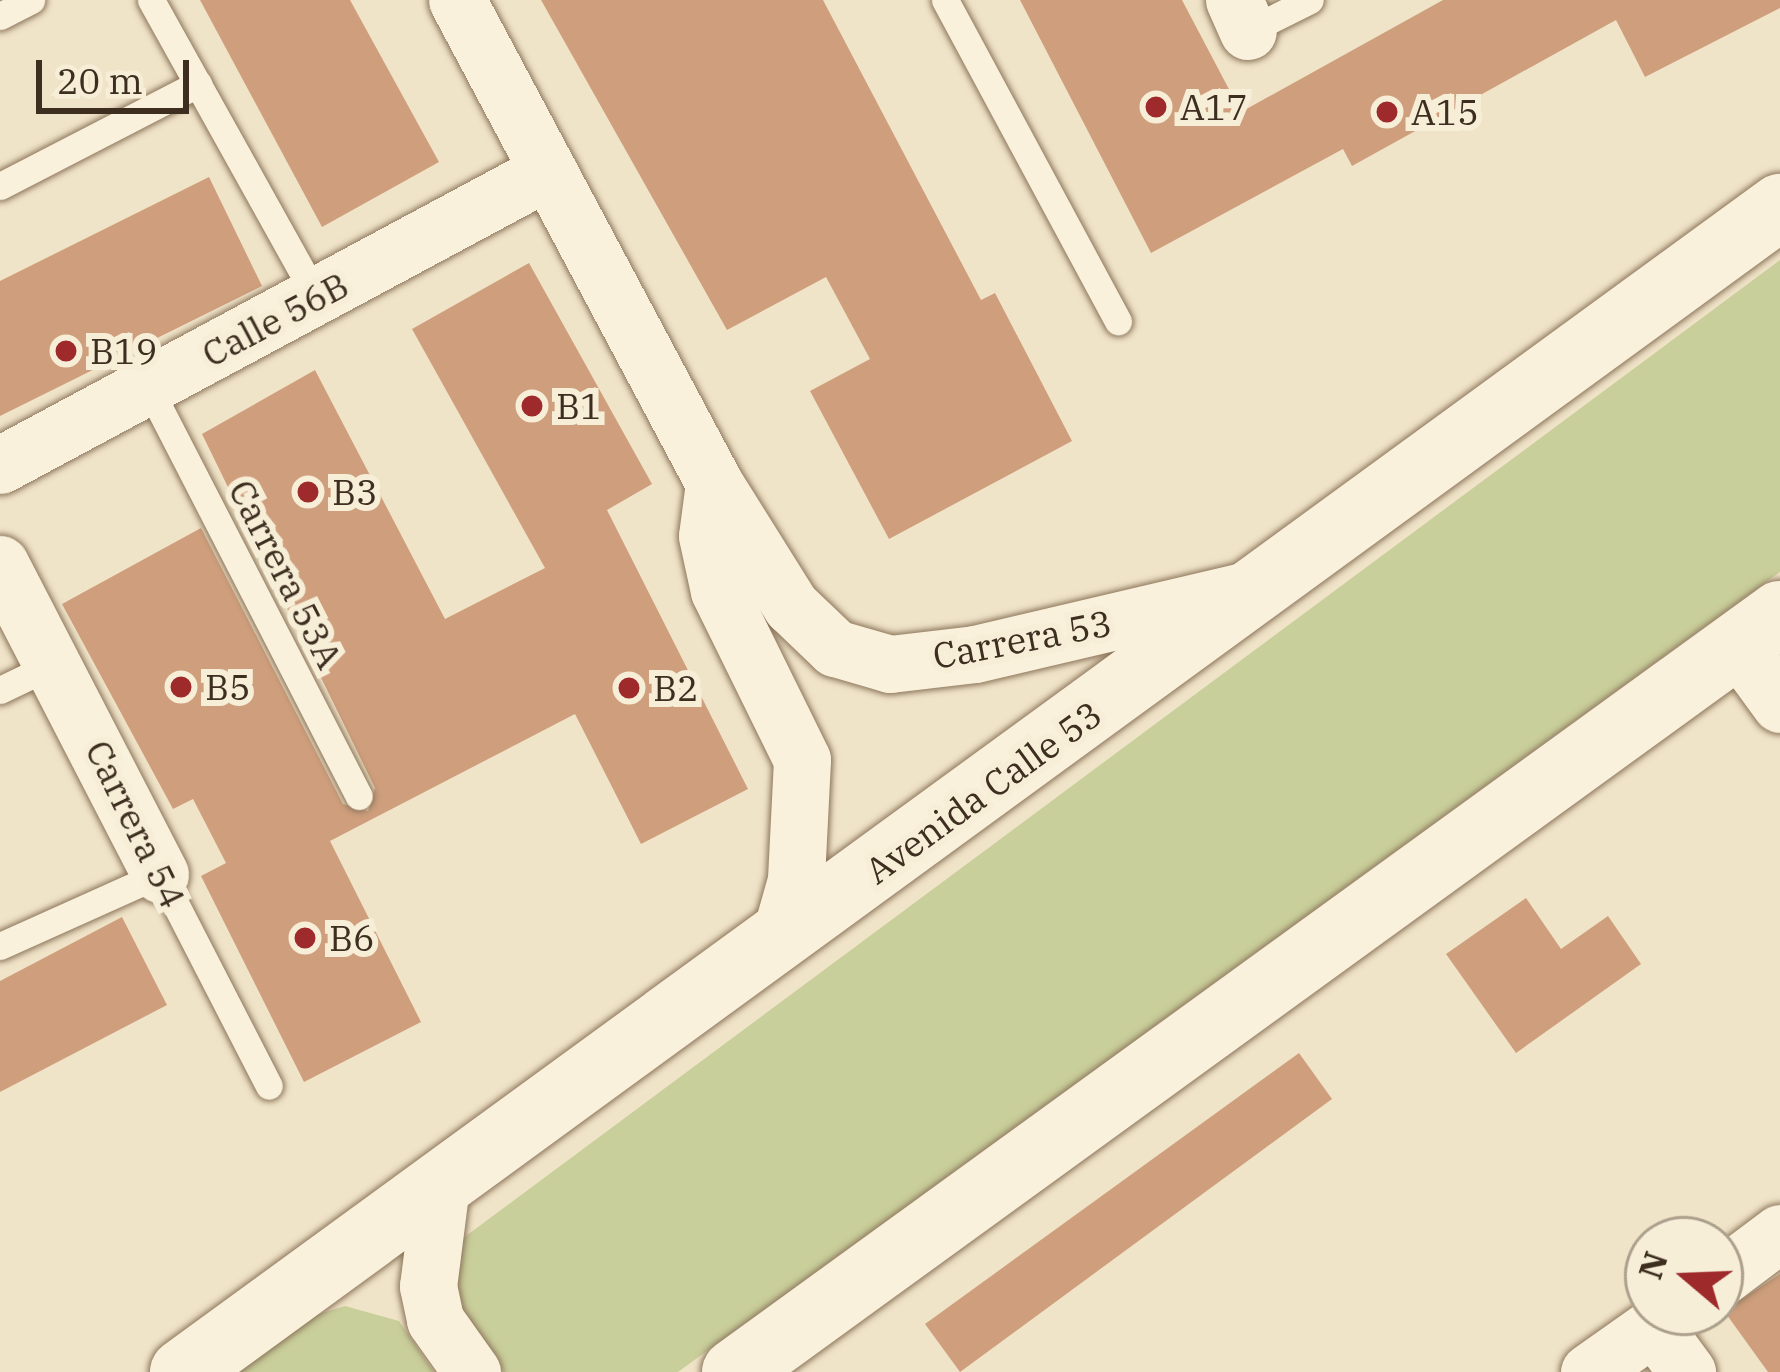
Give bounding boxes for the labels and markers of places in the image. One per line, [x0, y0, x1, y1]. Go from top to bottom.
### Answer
place label: A17 [1180, 85, 1248, 129]
place label: A15 [1411, 90, 1479, 134]
marker: A17 [1143, 94, 1169, 120]
marker: A15 [1374, 99, 1400, 125]
place label: B19 [90, 329, 157, 373]
marker: B19 [53, 338, 79, 364]
place label: B1 [556, 384, 602, 428]
marker: B1 [519, 393, 545, 419]
place label: B3 [332, 470, 378, 514]
marker: B3 [295, 479, 321, 505]
place label: B5 [205, 665, 251, 709]
place label: B2 [653, 666, 699, 710]
marker: B5 [168, 674, 194, 700]
marker: B2 [616, 675, 642, 701]
place label: B6 [329, 916, 375, 960]
marker: B6 [292, 925, 318, 951]

